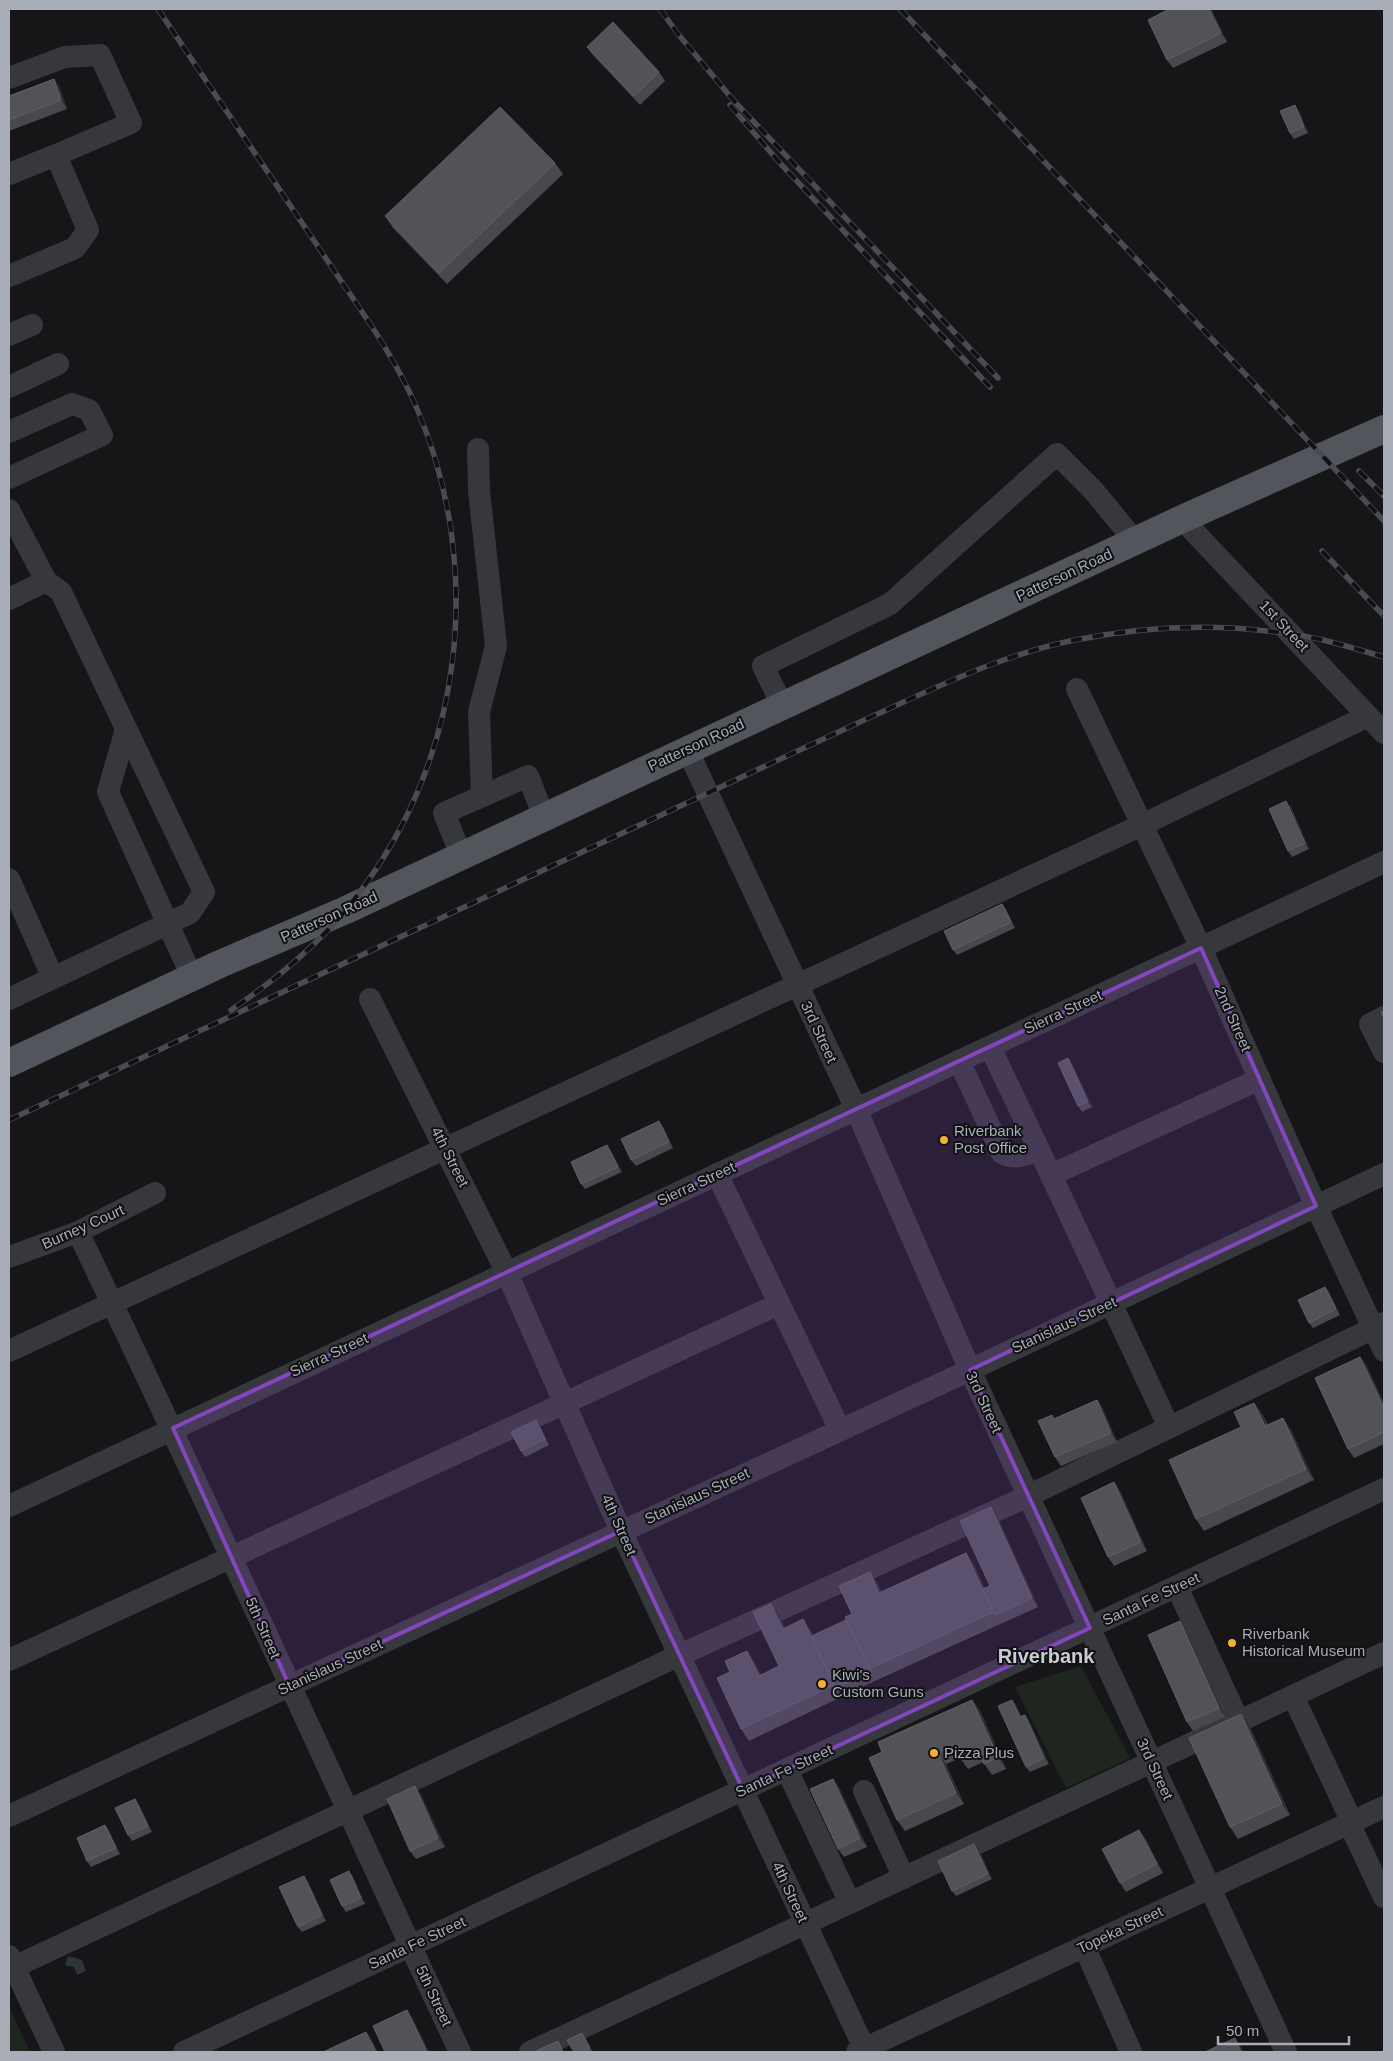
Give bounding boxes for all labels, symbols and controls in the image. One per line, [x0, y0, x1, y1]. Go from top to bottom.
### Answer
street label: Patterson Road [1013, 545, 1115, 604]
street label: 1st Street [1256, 596, 1313, 656]
street label: Patterson Road [645, 715, 747, 774]
street label: Patterson Road [278, 888, 380, 946]
street label: 2nd Street [1212, 984, 1256, 1055]
street label: Sierra Street [1021, 986, 1105, 1037]
street label: 3rd Street [798, 998, 841, 1066]
place label: Riverbank Post Office [954, 1122, 1027, 1156]
street label: 4th Street [428, 1124, 473, 1190]
marker: Riverbank Post Office [938, 1134, 950, 1146]
street label: Sierra Street [654, 1158, 738, 1209]
street label: Burney Court [39, 1200, 127, 1252]
street label: Stanislaus Street [1009, 1293, 1120, 1356]
street label: Sierra Street [287, 1329, 371, 1380]
street label: 3rd Street [963, 1368, 1006, 1436]
street label: Stanislaus Street [642, 1464, 753, 1527]
street label: 4th Street [598, 1492, 641, 1559]
street label: Santa Fe Street [1100, 1568, 1203, 1628]
street label: 5th Street [242, 1595, 285, 1662]
place label: Riverbank Historical Museum [1242, 1625, 1365, 1659]
street label: Stanislaus Street [275, 1635, 386, 1698]
marker: Riverbank Historical Museum [1226, 1637, 1238, 1649]
district label: Riverbank [998, 1645, 1095, 1667]
place label: Kiwi's Custom Guns [832, 1666, 924, 1700]
marker: Kiwi's Custom Guns [816, 1678, 828, 1690]
street label: 3rd Street [1134, 1735, 1177, 1803]
street label: Santa Fe Street [733, 1740, 836, 1800]
place label: Pizza Plus [944, 1744, 1014, 1761]
marker: Pizza Plus [928, 1747, 940, 1759]
street label: 4th Street [769, 1859, 812, 1926]
street label: Topeka Street [1074, 1902, 1166, 1957]
street label: Santa Fe Street [366, 1912, 469, 1972]
street label: 5th Street [413, 1963, 456, 2030]
scale bar [1218, 2014, 1349, 2046]
text: 50 m [1226, 2022, 1259, 2039]

